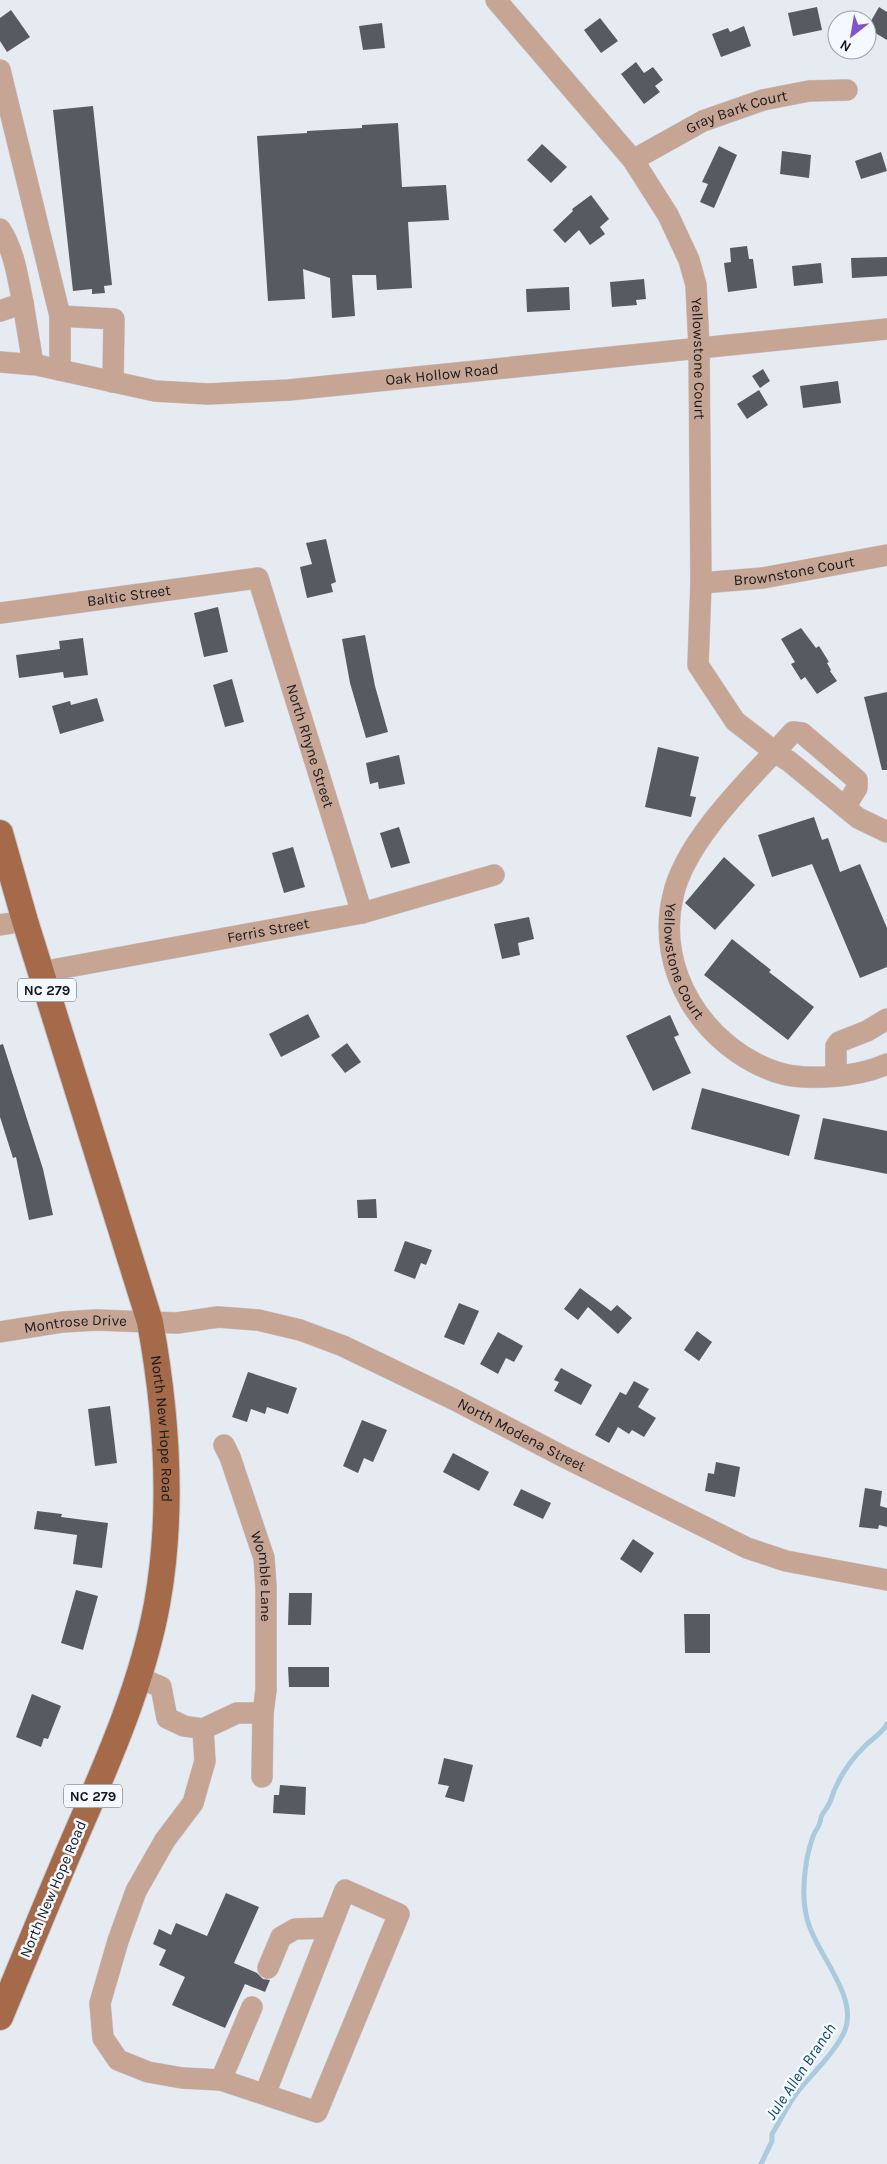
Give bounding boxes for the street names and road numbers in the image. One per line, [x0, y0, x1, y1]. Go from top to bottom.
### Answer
street label: Gray Bark Court [683, 86, 789, 138]
street label: Yellowstone Court [688, 297, 709, 420]
street label: Oak Hollow Road [385, 360, 500, 389]
street label: Brownstone Court [733, 552, 857, 589]
street label: Baltic Street [86, 581, 172, 610]
street label: North Rhyne Street [282, 682, 338, 810]
street label: Yellowstone Court [660, 901, 708, 1023]
street label: Ferris Street [226, 914, 311, 947]
road number: NC 279 [18, 978, 76, 1002]
street label: Montrose Drive [23, 1311, 127, 1337]
street label: North New Hope Road [147, 1354, 176, 1502]
street label: North Modena Street [455, 1394, 589, 1475]
street label: Womble Lane [247, 1529, 275, 1622]
road number: NC 279 [64, 1784, 122, 1808]
street label: North New Hope Road [16, 1818, 90, 1960]

